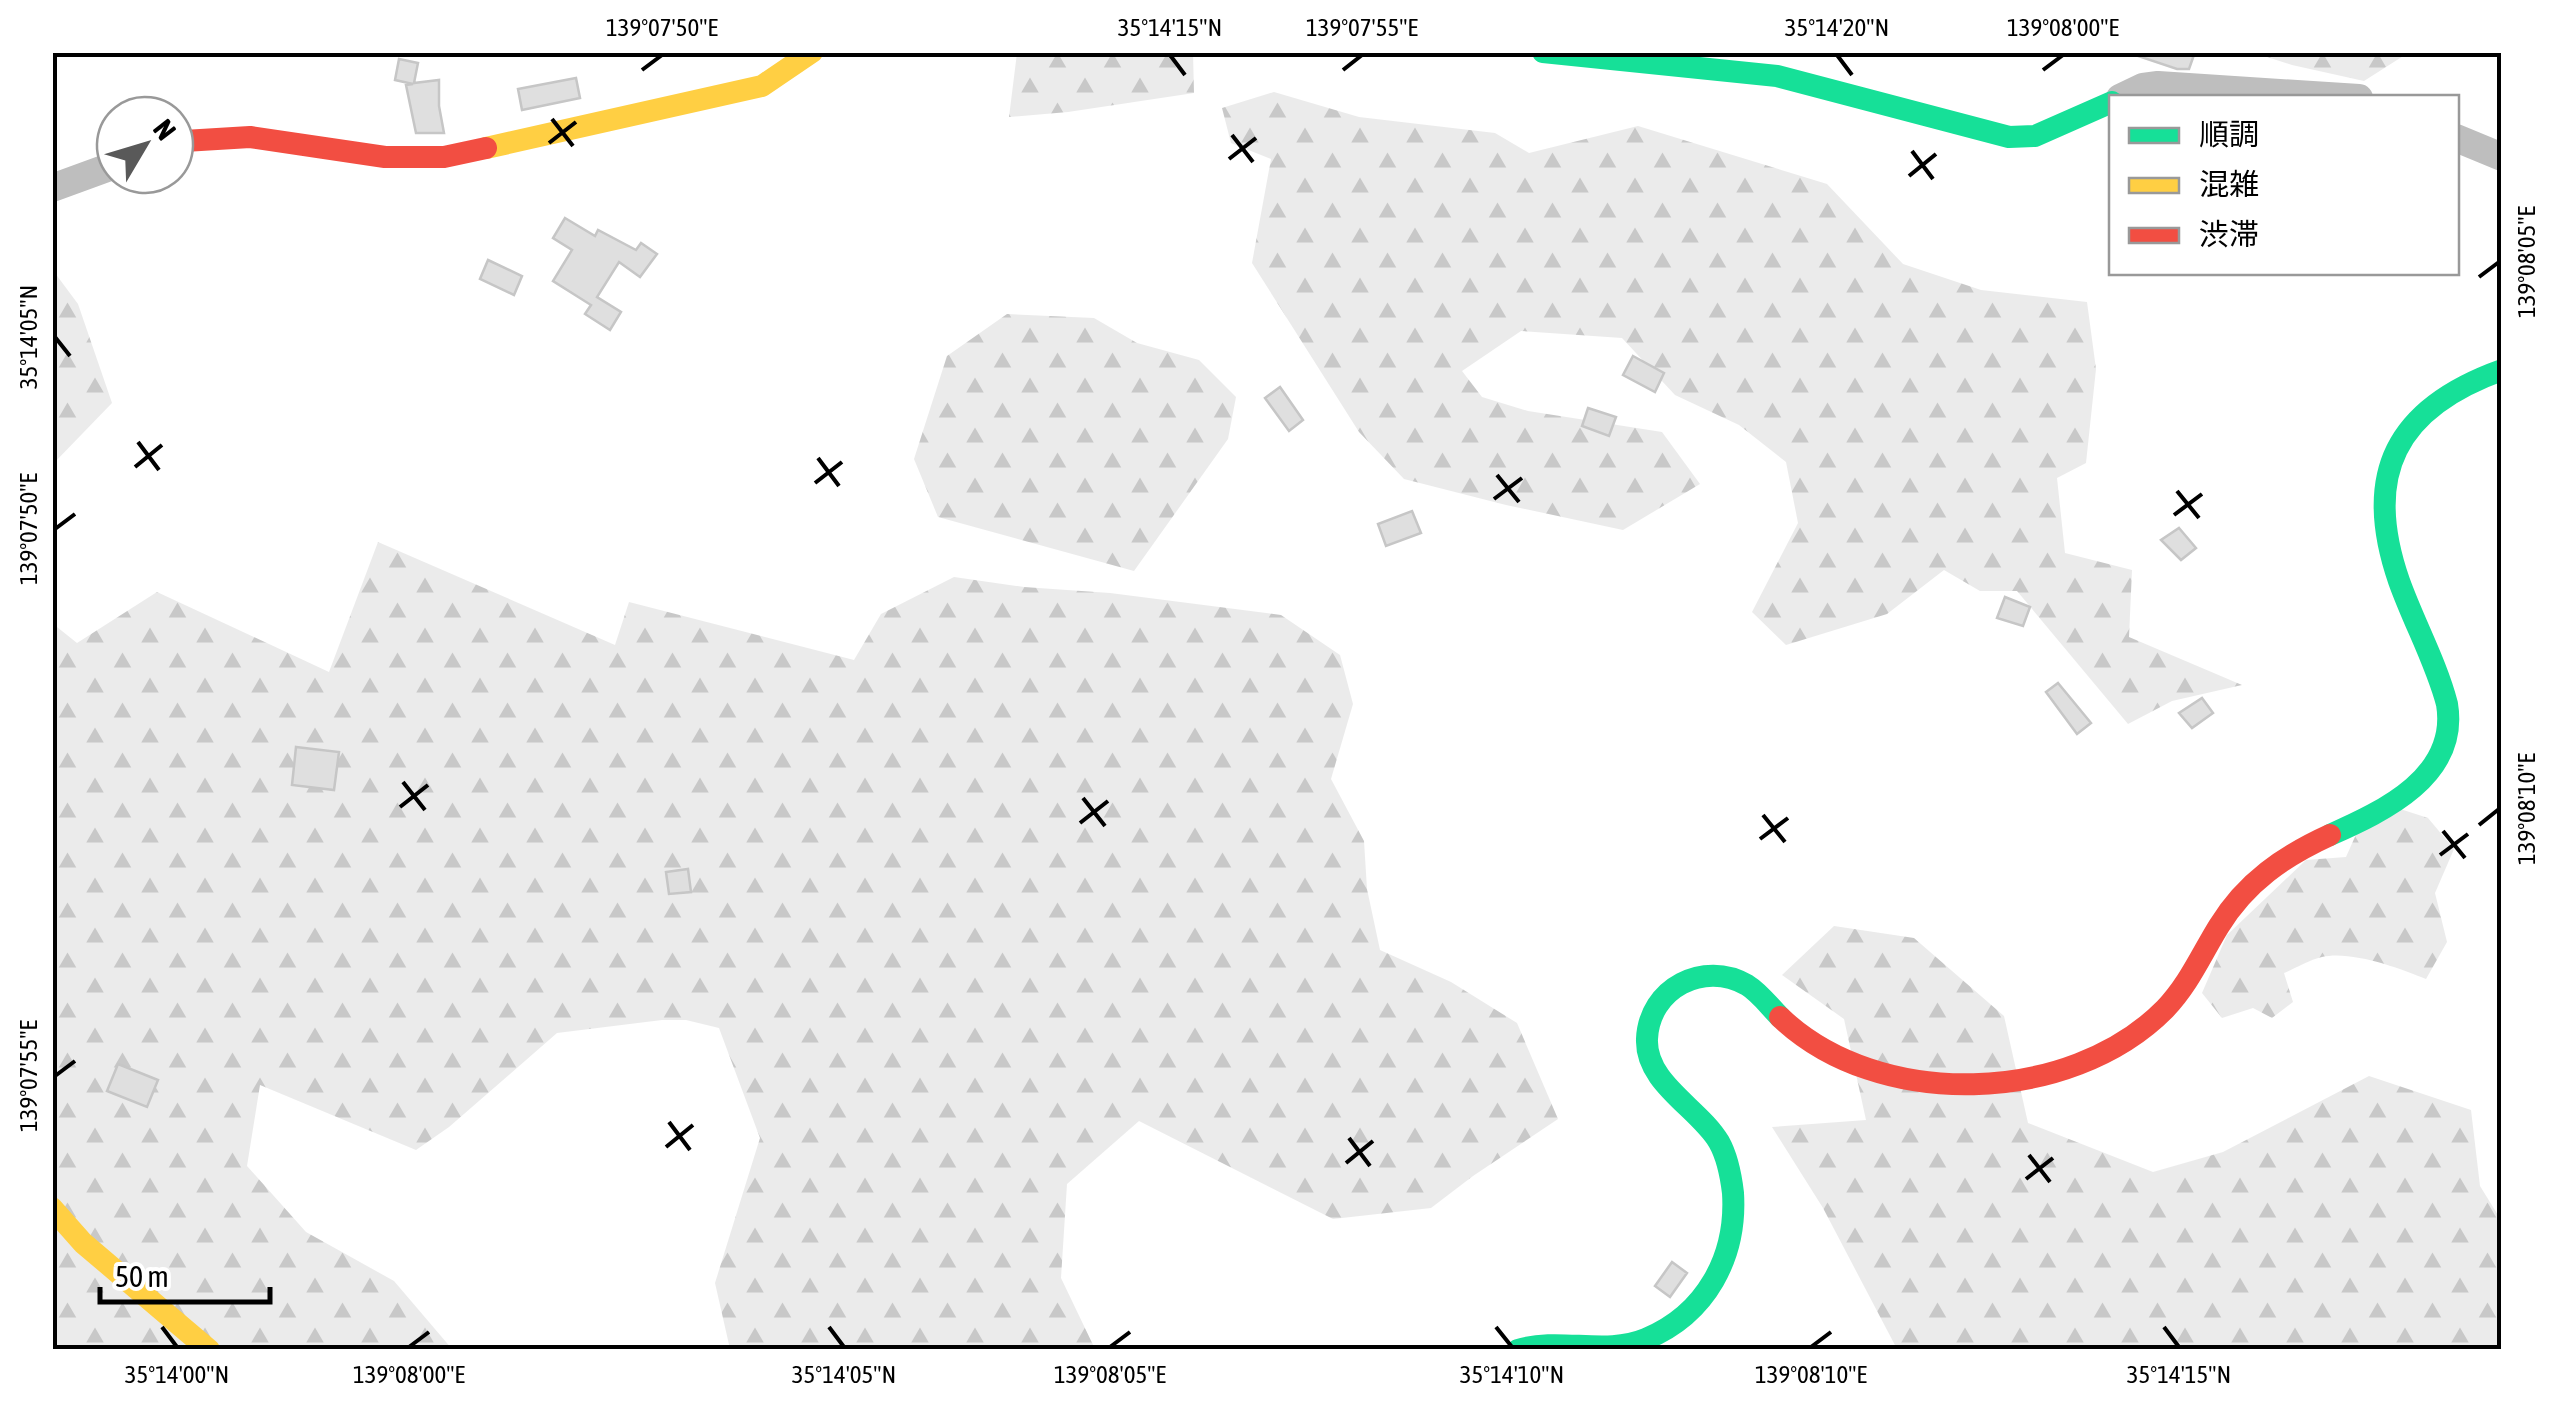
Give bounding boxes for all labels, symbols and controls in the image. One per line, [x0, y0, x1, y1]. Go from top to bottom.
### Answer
text: 139°07'50"E [606, 13, 718, 41]
text: 35°14'15"N [1118, 13, 1222, 41]
text: 139°07'55"E [1306, 13, 1418, 41]
text: 35°14'20"N [1785, 13, 1889, 41]
text: 139°08'00"E [2007, 13, 2119, 41]
north arrow [95, 95, 195, 195]
legend [2109, 95, 2459, 275]
text: N [147, 113, 182, 146]
text: 順調 [2199, 117, 2259, 151]
text: 混雑 [2199, 167, 2259, 201]
text: 139°08'05"E [2512, 206, 2540, 318]
text: 渋滞 [2199, 217, 2259, 251]
text: 35°14'05"N [14, 285, 42, 389]
text: 139°07'50"E [14, 473, 42, 585]
text: 139°08'10"E [2512, 753, 2540, 865]
text: 139°07'55"E [14, 1020, 42, 1132]
scale bar [100, 1242, 270, 1304]
text: 50 m [115, 1259, 169, 1293]
text: 35°14'00"N [125, 1360, 229, 1388]
text: 139°08'00"E [353, 1360, 465, 1388]
text: 35°14'05"N [792, 1360, 896, 1388]
text: 139°08'05"E [1054, 1360, 1166, 1388]
text: 35°14'10"N [1460, 1360, 1564, 1388]
text: 139°08'10"E [1755, 1360, 1867, 1388]
text: 35°14'15"N [2127, 1360, 2231, 1388]

